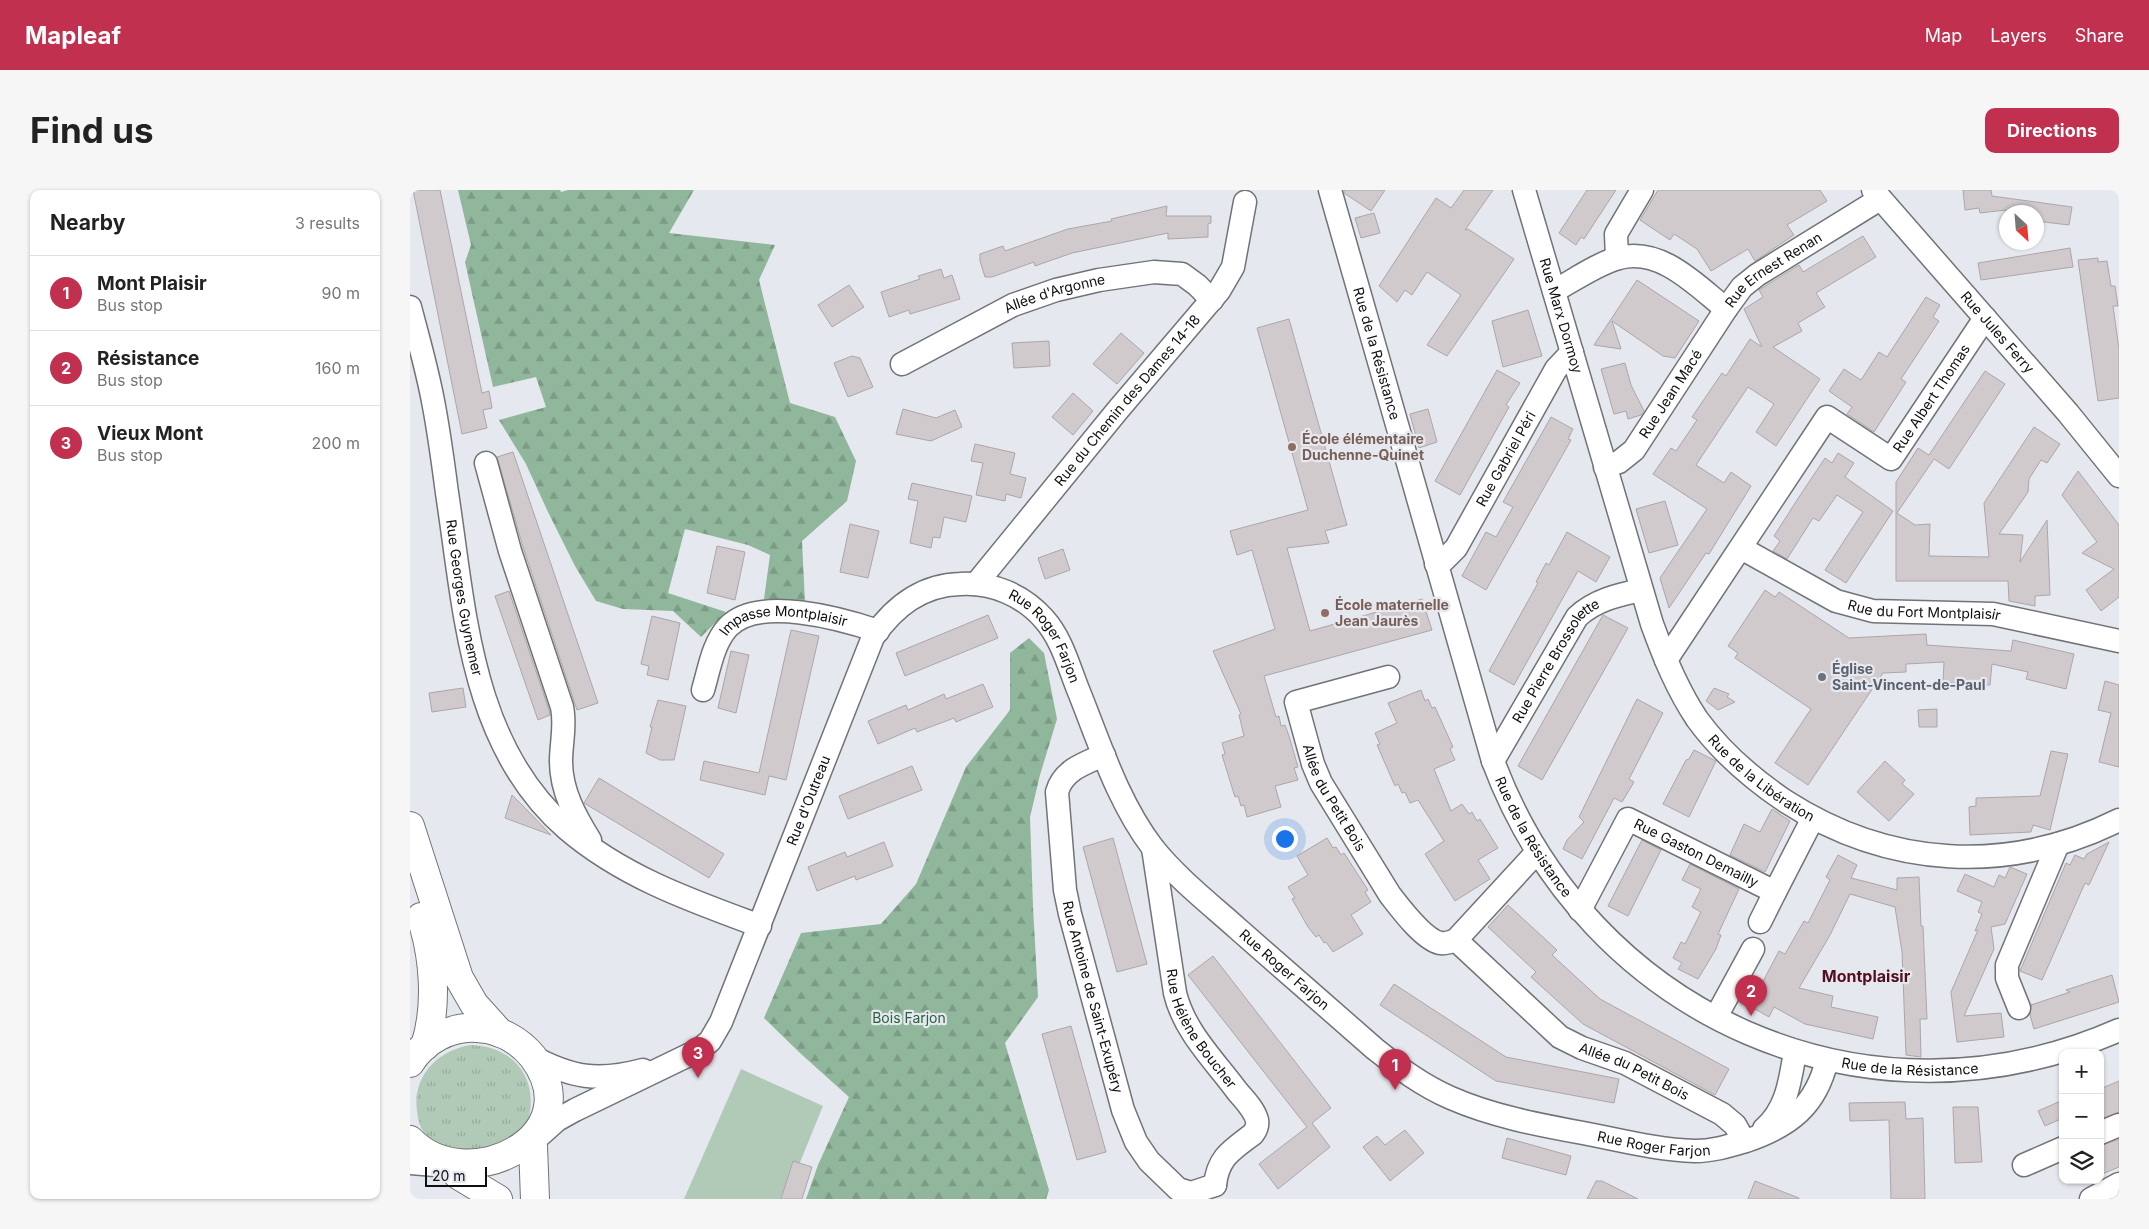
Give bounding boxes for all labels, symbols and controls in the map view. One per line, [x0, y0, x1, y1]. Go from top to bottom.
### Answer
text: Mapleaf [25, 21, 121, 50]
text: Map [1925, 25, 1962, 46]
text: Layers [1990, 25, 2047, 46]
text: Share [2075, 25, 2124, 46]
button: Directions [1985, 108, 2119, 153]
text: Find us [30, 109, 154, 151]
north arrow [1999, 205, 2044, 250]
text: Nearby [50, 210, 125, 235]
text: 3 results [295, 213, 360, 233]
street label: Rue Ernest Renan [1721, 228, 1825, 311]
street label: Rue Marx Dormoy [1537, 256, 1587, 375]
street label: Allée d'Argonne [1001, 270, 1106, 316]
text: Mont Plaisir [97, 272, 207, 295]
text: 1 [63, 283, 69, 303]
text: 90 m [321, 283, 360, 303]
street label: Rue de la Résistance [1350, 285, 1404, 422]
street label: Rue Jules Ferry [1957, 287, 2038, 377]
text: Bus stop [97, 295, 163, 315]
street label: Rue du Chemin des Dames 14-18 [1050, 311, 1203, 489]
street label: Rue Albert Thomas [1889, 341, 1973, 455]
street label: Rue Jean Macé [1635, 346, 1705, 441]
text: Résistance [97, 347, 199, 370]
text: 2 [61, 358, 71, 378]
text: 160 m [315, 358, 360, 378]
text: Bus stop [97, 370, 163, 390]
street label: Rue Gabriel Péri [1472, 408, 1539, 509]
text: Vieux Mont [97, 422, 203, 445]
place label: École élémentaire Duchenne-Quinet [1302, 429, 1424, 463]
text: 3 [61, 433, 71, 453]
text: 200 m [312, 433, 360, 453]
marker: École élémentaire Duchenne-Quinet [1286, 441, 1298, 453]
text: Bus stop [97, 445, 163, 465]
street label: Rue Georges Guynemer [443, 518, 487, 678]
street label: Rue Roger Farjon [1006, 585, 1084, 685]
place label: École maternelle Jean Jaurès [1335, 595, 1449, 629]
street label: Rue Pierre Brossolette [1508, 595, 1602, 726]
street label: Rue du Fort Montplaisir [1846, 596, 2002, 623]
street label: Impasse Montplaisir [715, 602, 849, 639]
marker: École maternelle Jean Jaurès [1319, 607, 1331, 619]
place label: Église Saint-Vincent-de-Paul [1832, 659, 1986, 693]
marker: Église Saint-Vincent-de-Paul [1816, 671, 1828, 683]
street label: Rue de la Libération [1705, 731, 1818, 825]
street label: Allée du Petit Bois [1300, 742, 1370, 854]
street label: Rue d'Outreau [783, 753, 833, 848]
street label: Rue de la Résistance [1492, 774, 1576, 900]
street label: Rue Gaston Demailly [1631, 814, 1762, 890]
your location [1272, 826, 1298, 852]
street label: Rue Antoine de Saint-Exupéry [1059, 899, 1127, 1095]
street label: Rue Roger Farjon [1236, 925, 1333, 1013]
district label: Montplaisir [1822, 966, 1911, 986]
street label: Rue Hélène Boucher [1163, 968, 1241, 1091]
pin: 2 [1735, 975, 1767, 1016]
park label: Bois Farjon [872, 1009, 946, 1026]
pin: 3 [682, 1037, 714, 1078]
street label: Allée du Petit Bois [1577, 1039, 1692, 1103]
pin: 1 [1379, 1049, 1411, 1090]
map controls [2059, 1049, 2104, 1184]
button: + [2059, 1049, 2104, 1094]
street label: Rue de la Résistance [1840, 1053, 1979, 1079]
button: − [2059, 1094, 2104, 1139]
street label: Rue Roger Farjon [1596, 1127, 1711, 1159]
button: layers [2059, 1139, 2104, 1184]
scale bar [425, 1164, 488, 1187]
text: 20 m [432, 1167, 466, 1184]

